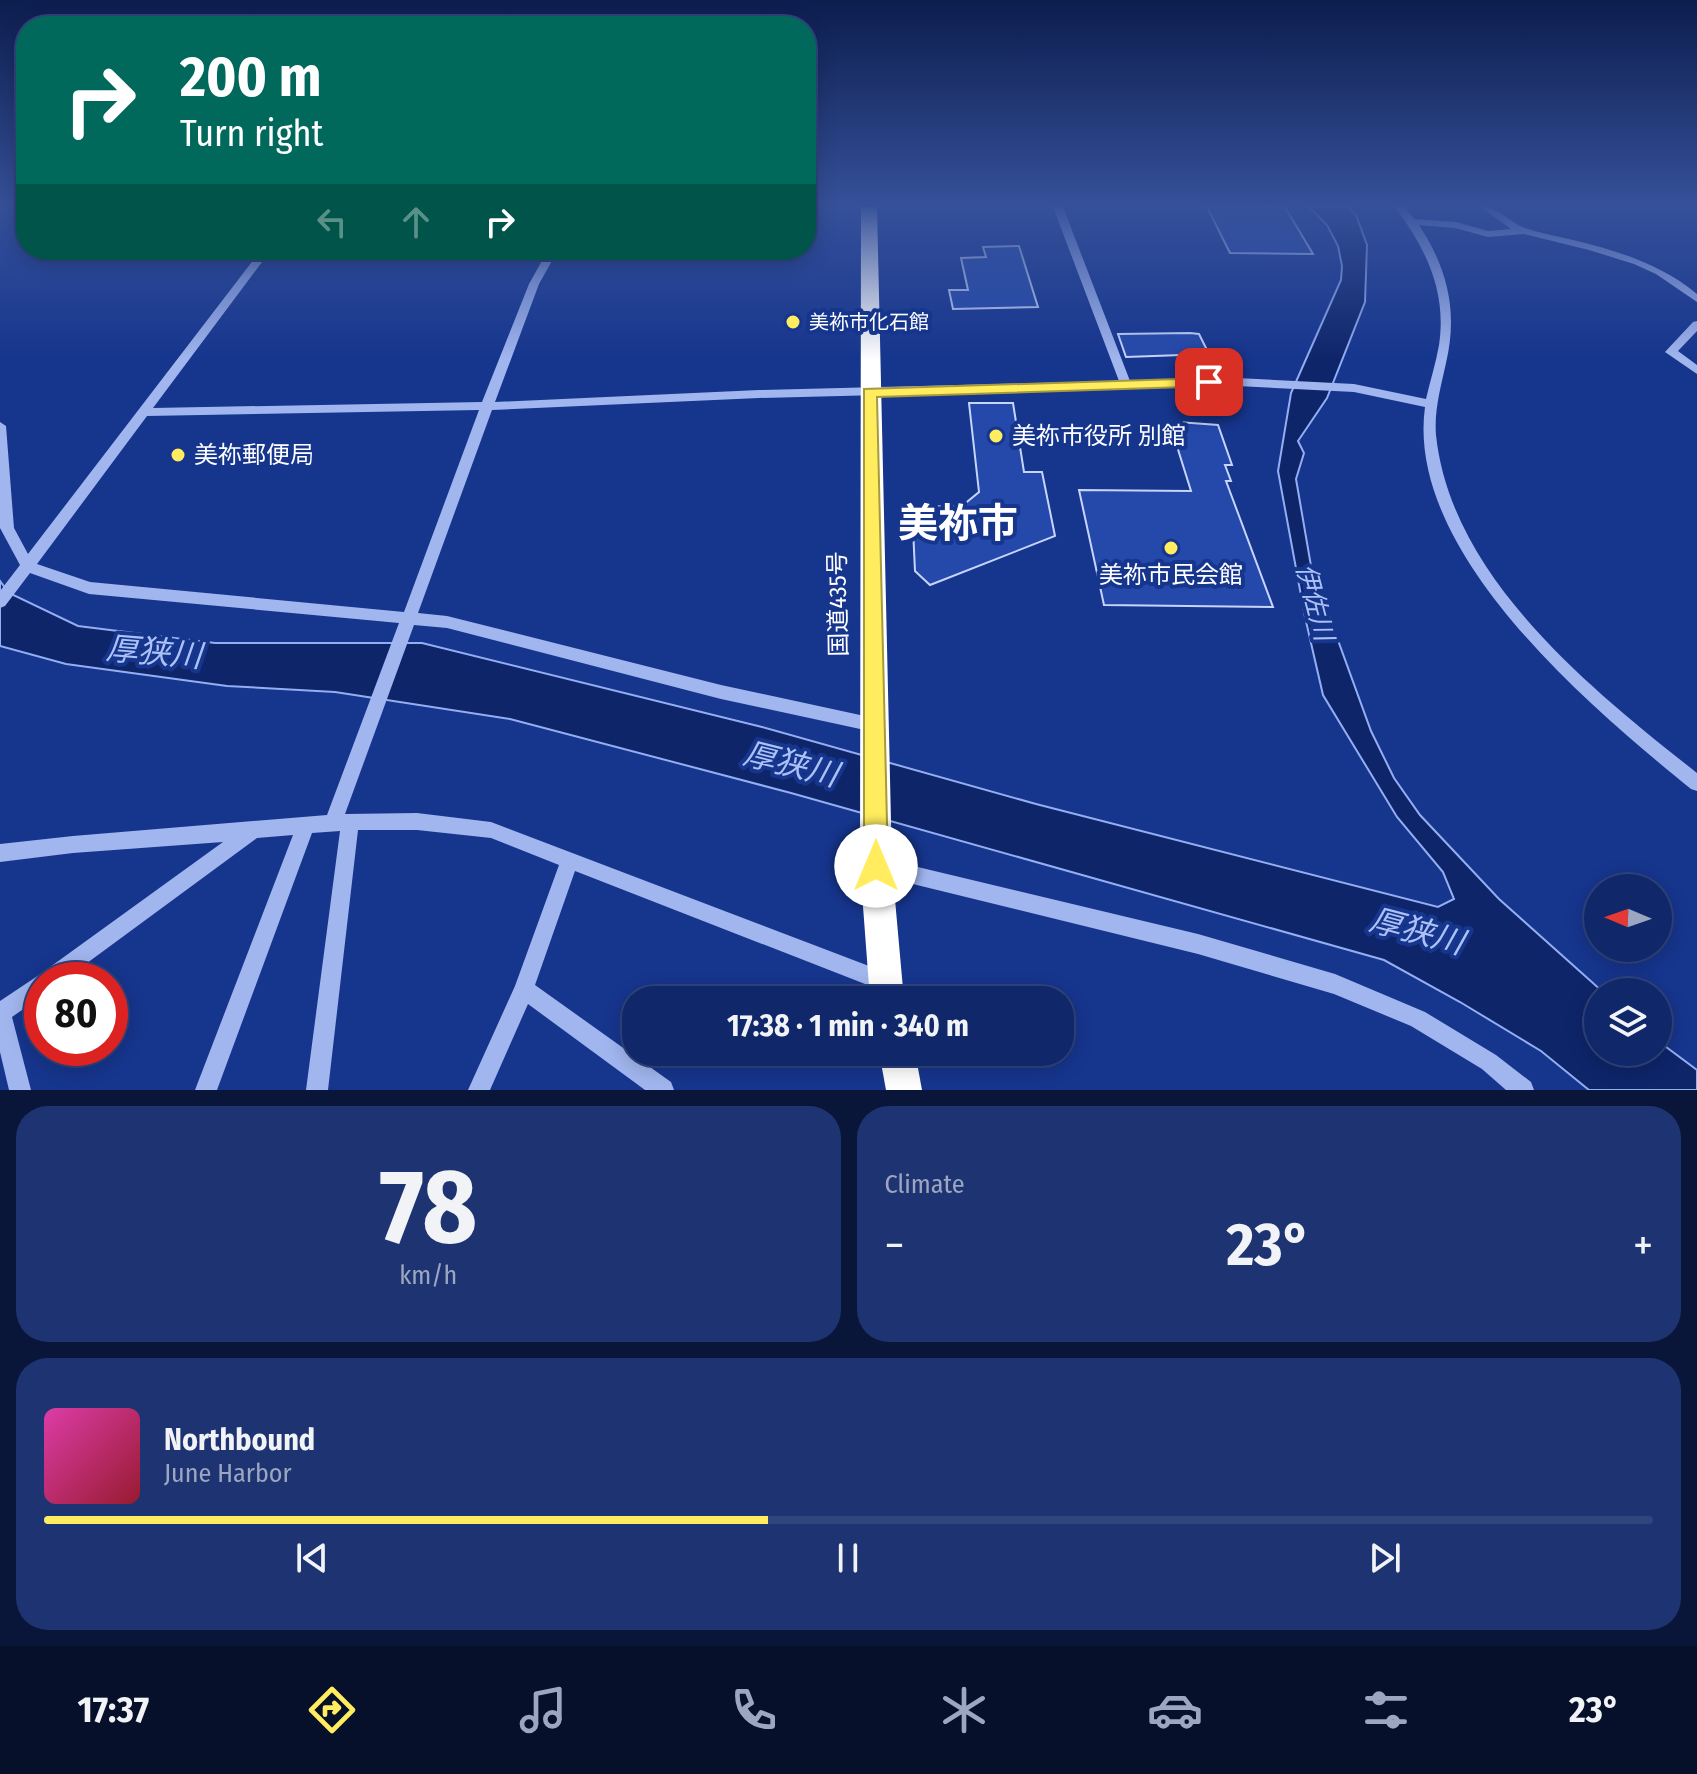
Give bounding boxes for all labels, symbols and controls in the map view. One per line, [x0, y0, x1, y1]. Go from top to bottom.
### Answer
text: 200 m [180, 44, 321, 111]
icon: right [48, 48, 152, 152]
text: Turn right [180, 112, 323, 156]
icon: left [310, 200, 354, 244]
icon: ahead [394, 200, 438, 244]
icon: right [478, 200, 522, 244]
place label: 美袮市化石館 [809, 310, 929, 334]
marker: 美袮市化石館 [784, 313, 802, 331]
pin [1175, 348, 1243, 416]
icon: arrive [1187, 360, 1231, 404]
place label: 美祢市役所 別館 [1012, 422, 1186, 450]
marker: 美祢市役所 別館 [987, 427, 1005, 445]
place label: 美祢郵便局 [194, 441, 314, 469]
marker: 美祢郵便局 [169, 446, 187, 464]
district label: 美祢市 [898, 500, 1018, 548]
marker: 美祢市民会館 [1162, 539, 1180, 557]
street label: 国道435号 [823, 551, 853, 657]
water label: 伊佐川 [1289, 560, 1340, 647]
place label: 美祢市民会館 [1099, 561, 1243, 589]
water label: 厚狭川 [105, 629, 206, 675]
water label: 厚狭川 [740, 734, 845, 795]
position arrow [834, 824, 918, 908]
north arrow [1584, 874, 1672, 962]
map controls [1584, 874, 1672, 1066]
water label: 厚狭川 [1366, 900, 1471, 963]
speed limit sign: 80 [24, 962, 128, 1066]
button: layers [1584, 978, 1672, 1066]
text: 17:38 · 1 min · 340 m [727, 1008, 969, 1044]
text: 78 [379, 1145, 477, 1270]
text: Climate [885, 1169, 965, 1200]
text: 23° [1227, 1209, 1311, 1281]
text: − [885, 1219, 904, 1272]
text: + [1633, 1219, 1653, 1272]
text: km/h [399, 1260, 457, 1291]
text: Northbound [164, 1422, 315, 1458]
text: June Harbor [164, 1458, 292, 1489]
icon: previous [290, 1536, 334, 1580]
icon: pause [826, 1536, 870, 1580]
icon: next [1363, 1536, 1407, 1580]
icon: directions [304, 1682, 360, 1738]
icon: music [515, 1682, 571, 1738]
icon: phone [726, 1682, 782, 1738]
icon: climate [936, 1682, 992, 1738]
icon: car [1147, 1682, 1203, 1738]
icon: filters [1358, 1682, 1414, 1738]
text: 17:37 [77, 1688, 149, 1732]
text: 23° [1569, 1688, 1620, 1732]

